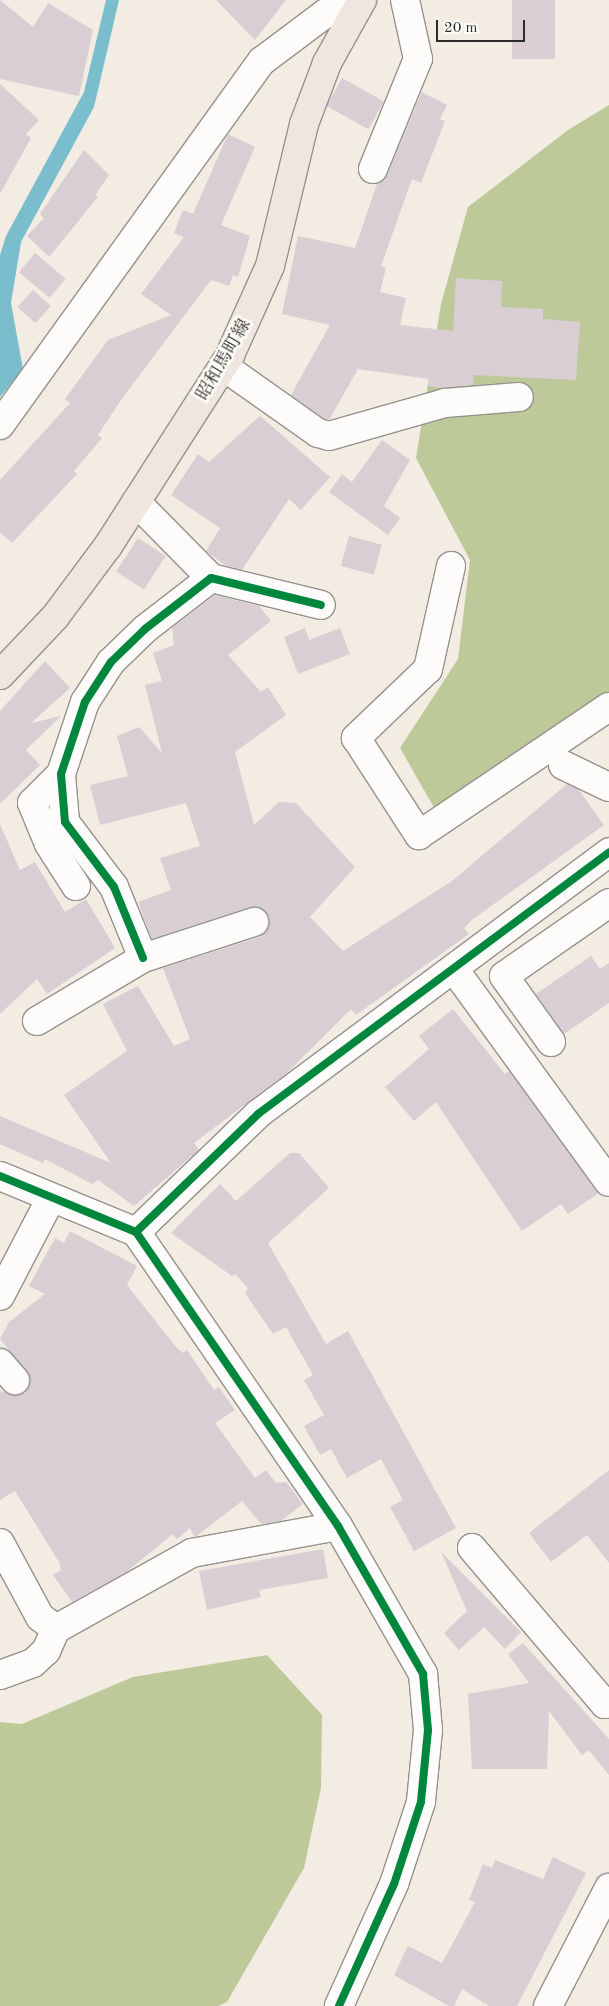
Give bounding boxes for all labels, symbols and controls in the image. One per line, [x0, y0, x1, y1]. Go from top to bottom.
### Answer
scale bar [439, 10, 528, 42]
text: 20 m [444, 21, 478, 36]
street label: 昭和馬町線 [192, 316, 256, 404]

